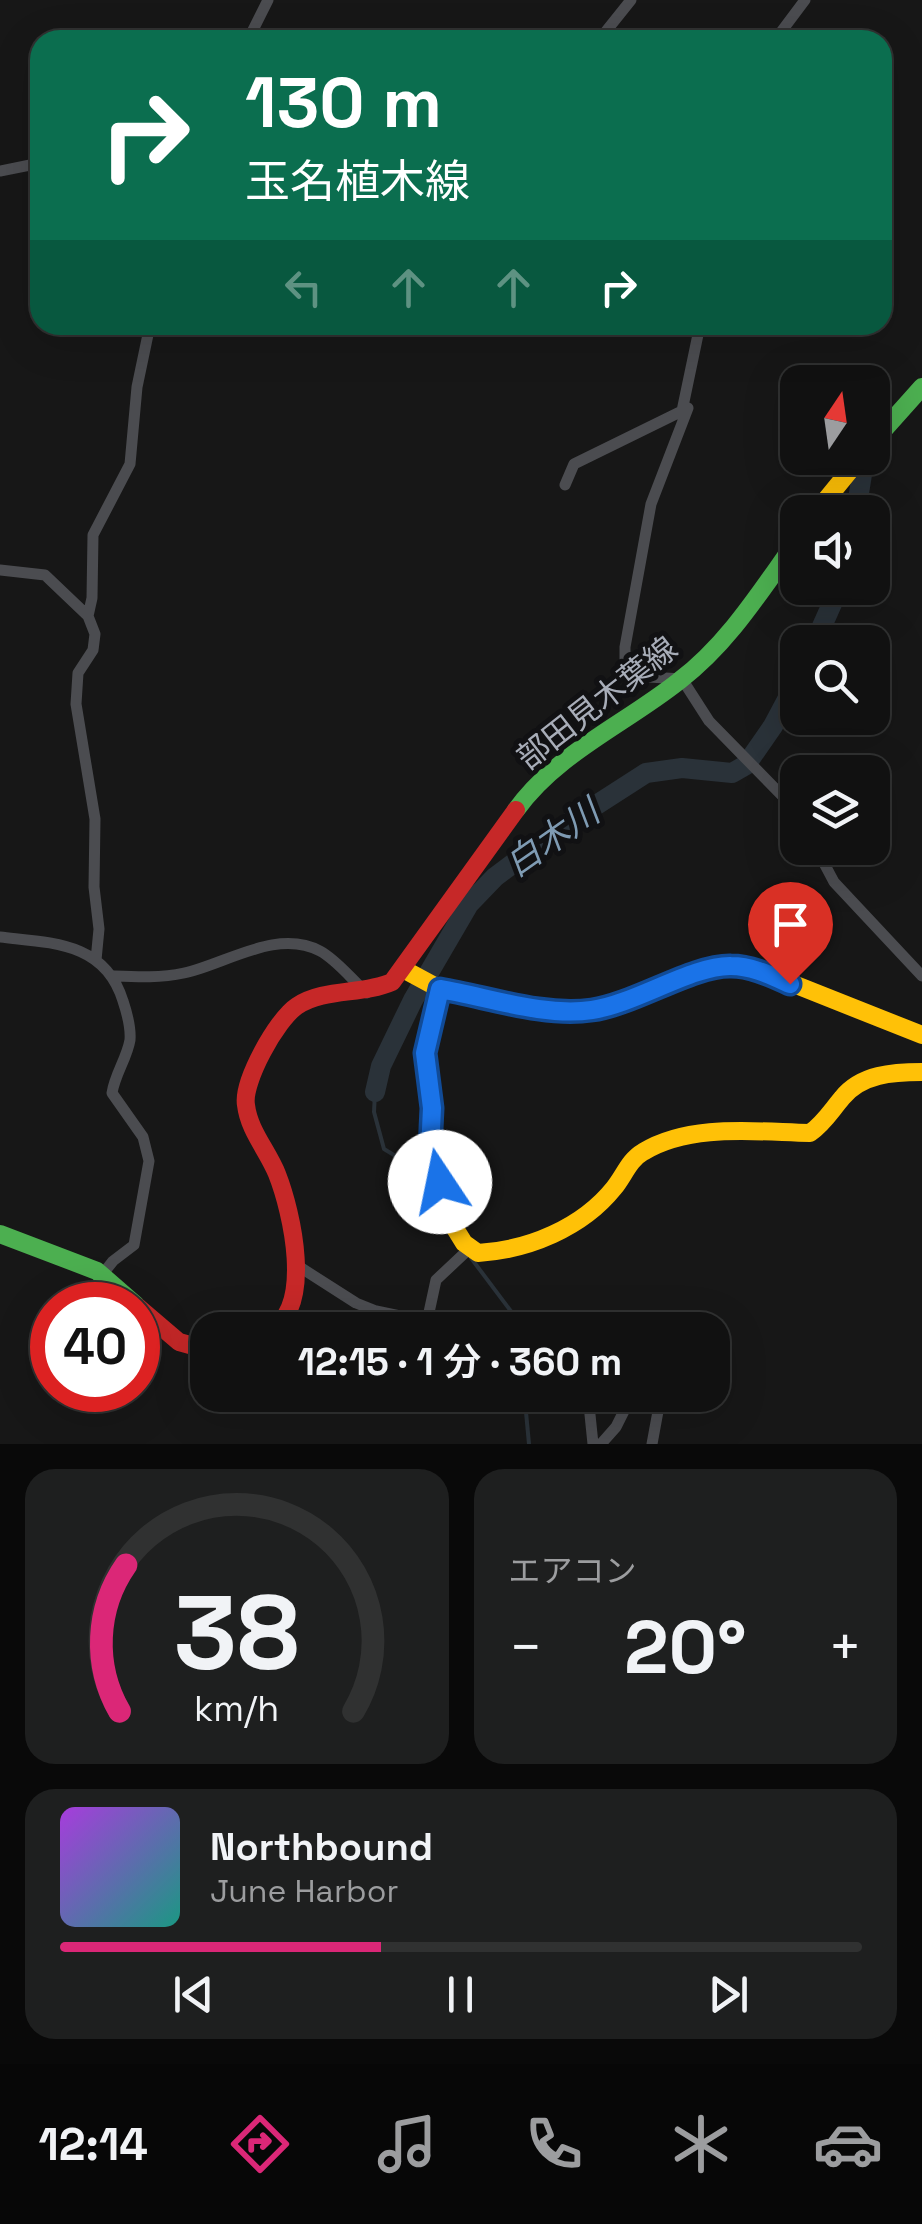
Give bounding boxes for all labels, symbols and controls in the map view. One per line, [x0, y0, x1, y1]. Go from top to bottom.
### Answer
text: 130 m [245, 58, 442, 147]
icon: right [80, 70, 210, 200]
text: 玉名植木線 [245, 153, 470, 210]
icon: left [276, 260, 331, 315]
icon: ahead [381, 260, 436, 315]
icon: ahead [486, 260, 541, 315]
icon: right [591, 260, 646, 315]
north arrow [780, 365, 890, 475]
map controls [780, 365, 890, 865]
button: sound [780, 495, 890, 605]
button: search [780, 625, 890, 735]
street label: 部田見木葉線 [509, 628, 685, 778]
button: layers [780, 755, 890, 865]
water label: 白木川 [496, 788, 611, 886]
pin [748, 882, 833, 985]
icon: arrive [763, 897, 818, 952]
position arrow [388, 1130, 492, 1234]
speed limit sign: 40 [30, 1282, 160, 1412]
text: 12:15 · 1 分 · 360 m [298, 1338, 622, 1386]
text: エアコン [509, 1551, 637, 1591]
text: 38 [174, 1567, 300, 1699]
text: 20° [624, 1599, 747, 1695]
text: − [509, 1612, 543, 1682]
text: + [828, 1612, 862, 1682]
text: km/h [194, 1686, 279, 1731]
text: Northbound [210, 1823, 433, 1871]
text: June Harbor [210, 1871, 398, 1911]
icon: previous [166, 1967, 221, 2022]
icon: pause [433, 1967, 488, 2022]
icon: next [701, 1967, 756, 2022]
icon: directions [225, 2109, 295, 2179]
icon: music [372, 2109, 442, 2179]
icon: phone [519, 2109, 589, 2179]
icon: climate [666, 2109, 736, 2179]
icon: car [813, 2109, 883, 2179]
text: 12:14 [39, 2116, 148, 2173]

